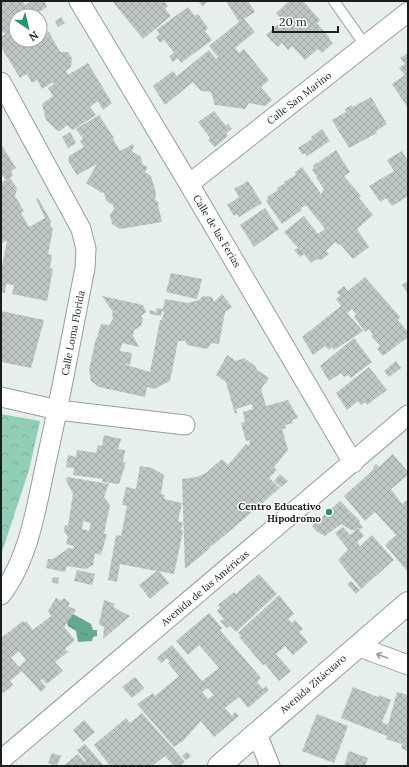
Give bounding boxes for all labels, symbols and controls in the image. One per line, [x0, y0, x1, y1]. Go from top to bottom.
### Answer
north arrow [8, 8, 48, 48]
scale bar [273, 8, 338, 34]
text: 20 m [279, 14, 307, 29]
text: N [26, 28, 41, 45]
street label: Calle San Marino [264, 69, 334, 127]
street label: Calle de las Ferias [190, 192, 244, 270]
street label: Calle Loma Florida [58, 289, 88, 377]
place label: Centro Educativo Hipodromo [238, 500, 321, 525]
marker: Centro Educativo Hipodromo [324, 507, 334, 517]
street label: Avenida de las Américas [157, 547, 252, 629]
one-way arrow [377, 651, 389, 659]
street label: Avenida Zitácuaro [276, 652, 349, 717]

